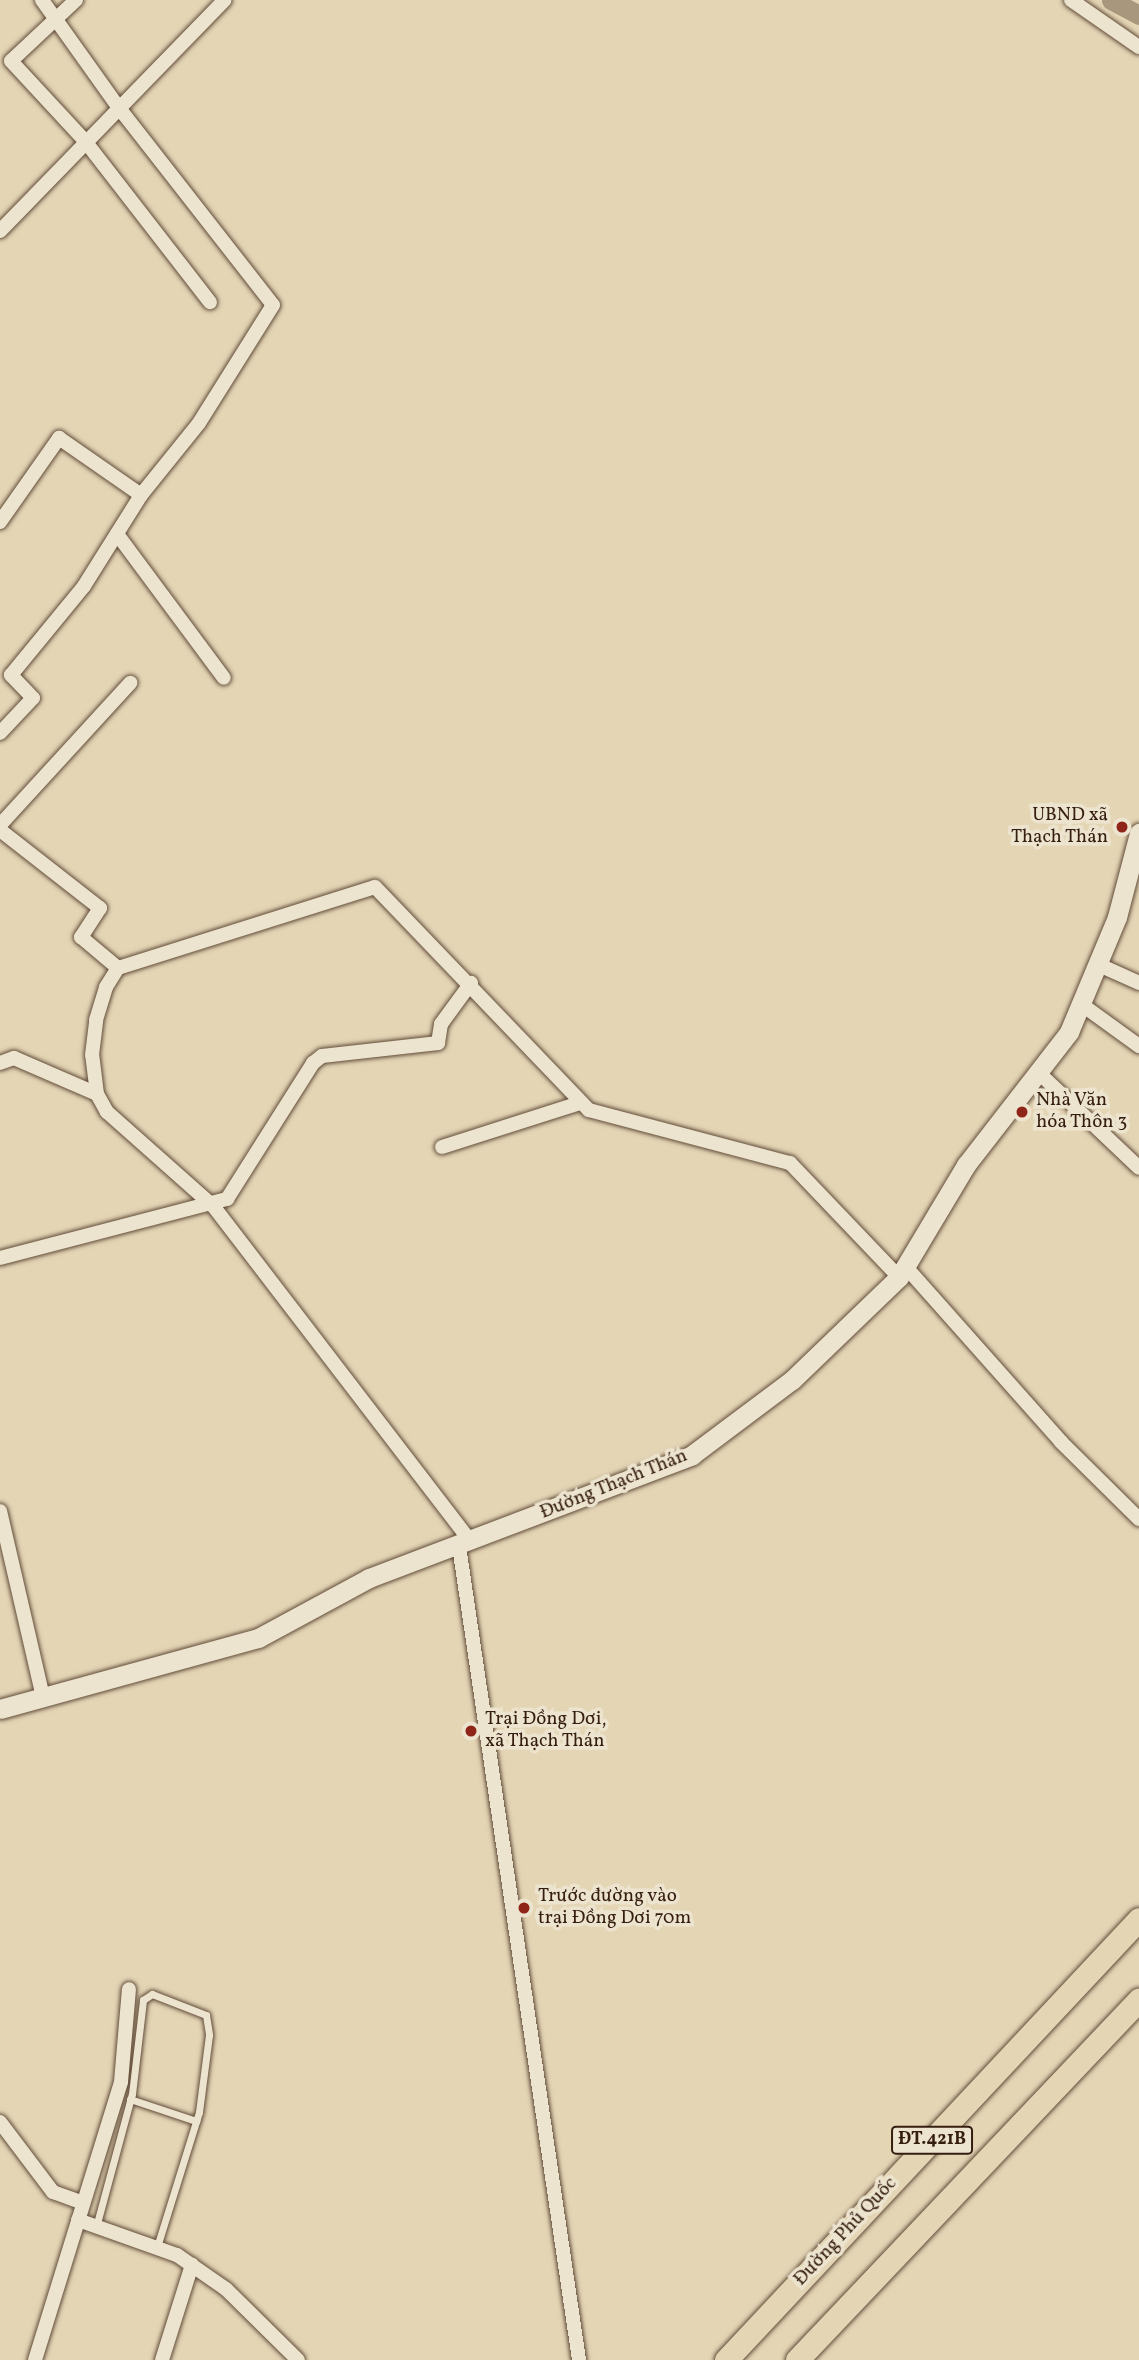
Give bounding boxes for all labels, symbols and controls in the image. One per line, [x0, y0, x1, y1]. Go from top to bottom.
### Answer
place label: UBND xã Thạch Thán [1010, 805, 1108, 849]
marker: UBND xã Thạch Thán [1114, 819, 1130, 835]
place label: Nhà Văn hóa Thôn 3 [1036, 1090, 1128, 1134]
marker: Nhà Văn hóa Thôn 3 [1014, 1104, 1030, 1120]
street label: Đường Thạch Thán [536, 1445, 692, 1525]
place label: Trại Đồng Dơi, xã Thạch Thán [485, 1709, 606, 1753]
marker: Trại Đồng Dơi, xã Thạch Thán [463, 1723, 479, 1739]
place label: Trước đường vào trại Đồng Dơi 70m [538, 1886, 691, 1930]
marker: Trước đường vào trại Đồng Dơi 70m [516, 1900, 532, 1916]
road number: ĐT.421B [890, 2126, 974, 2154]
street label: Đường Phủ Quốc [790, 2173, 902, 2291]

